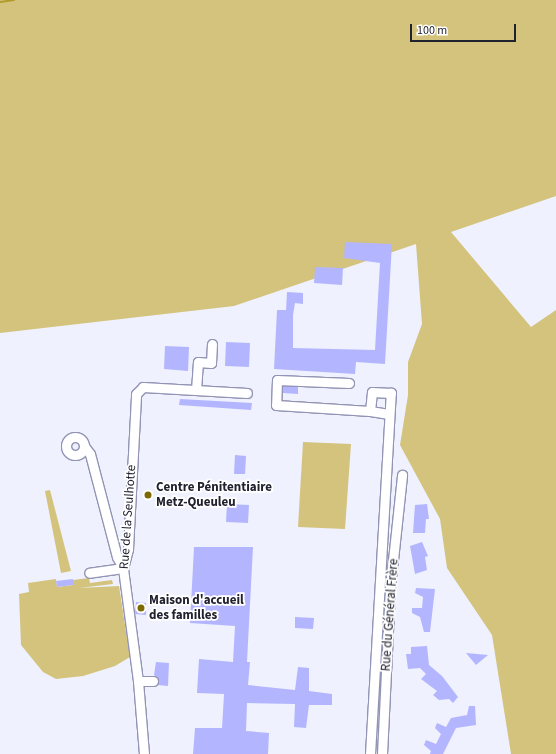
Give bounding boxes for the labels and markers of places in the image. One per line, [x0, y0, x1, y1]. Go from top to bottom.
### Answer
place label: Centre Pénitentiaire Metz-Queuleu [156, 480, 272, 511]
marker: Centre Pénitentiaire Metz-Queuleu [143, 490, 153, 500]
place label: Maison d'accueil des familles [149, 593, 244, 624]
marker: Maison d'accueil des familles [136, 603, 146, 613]

